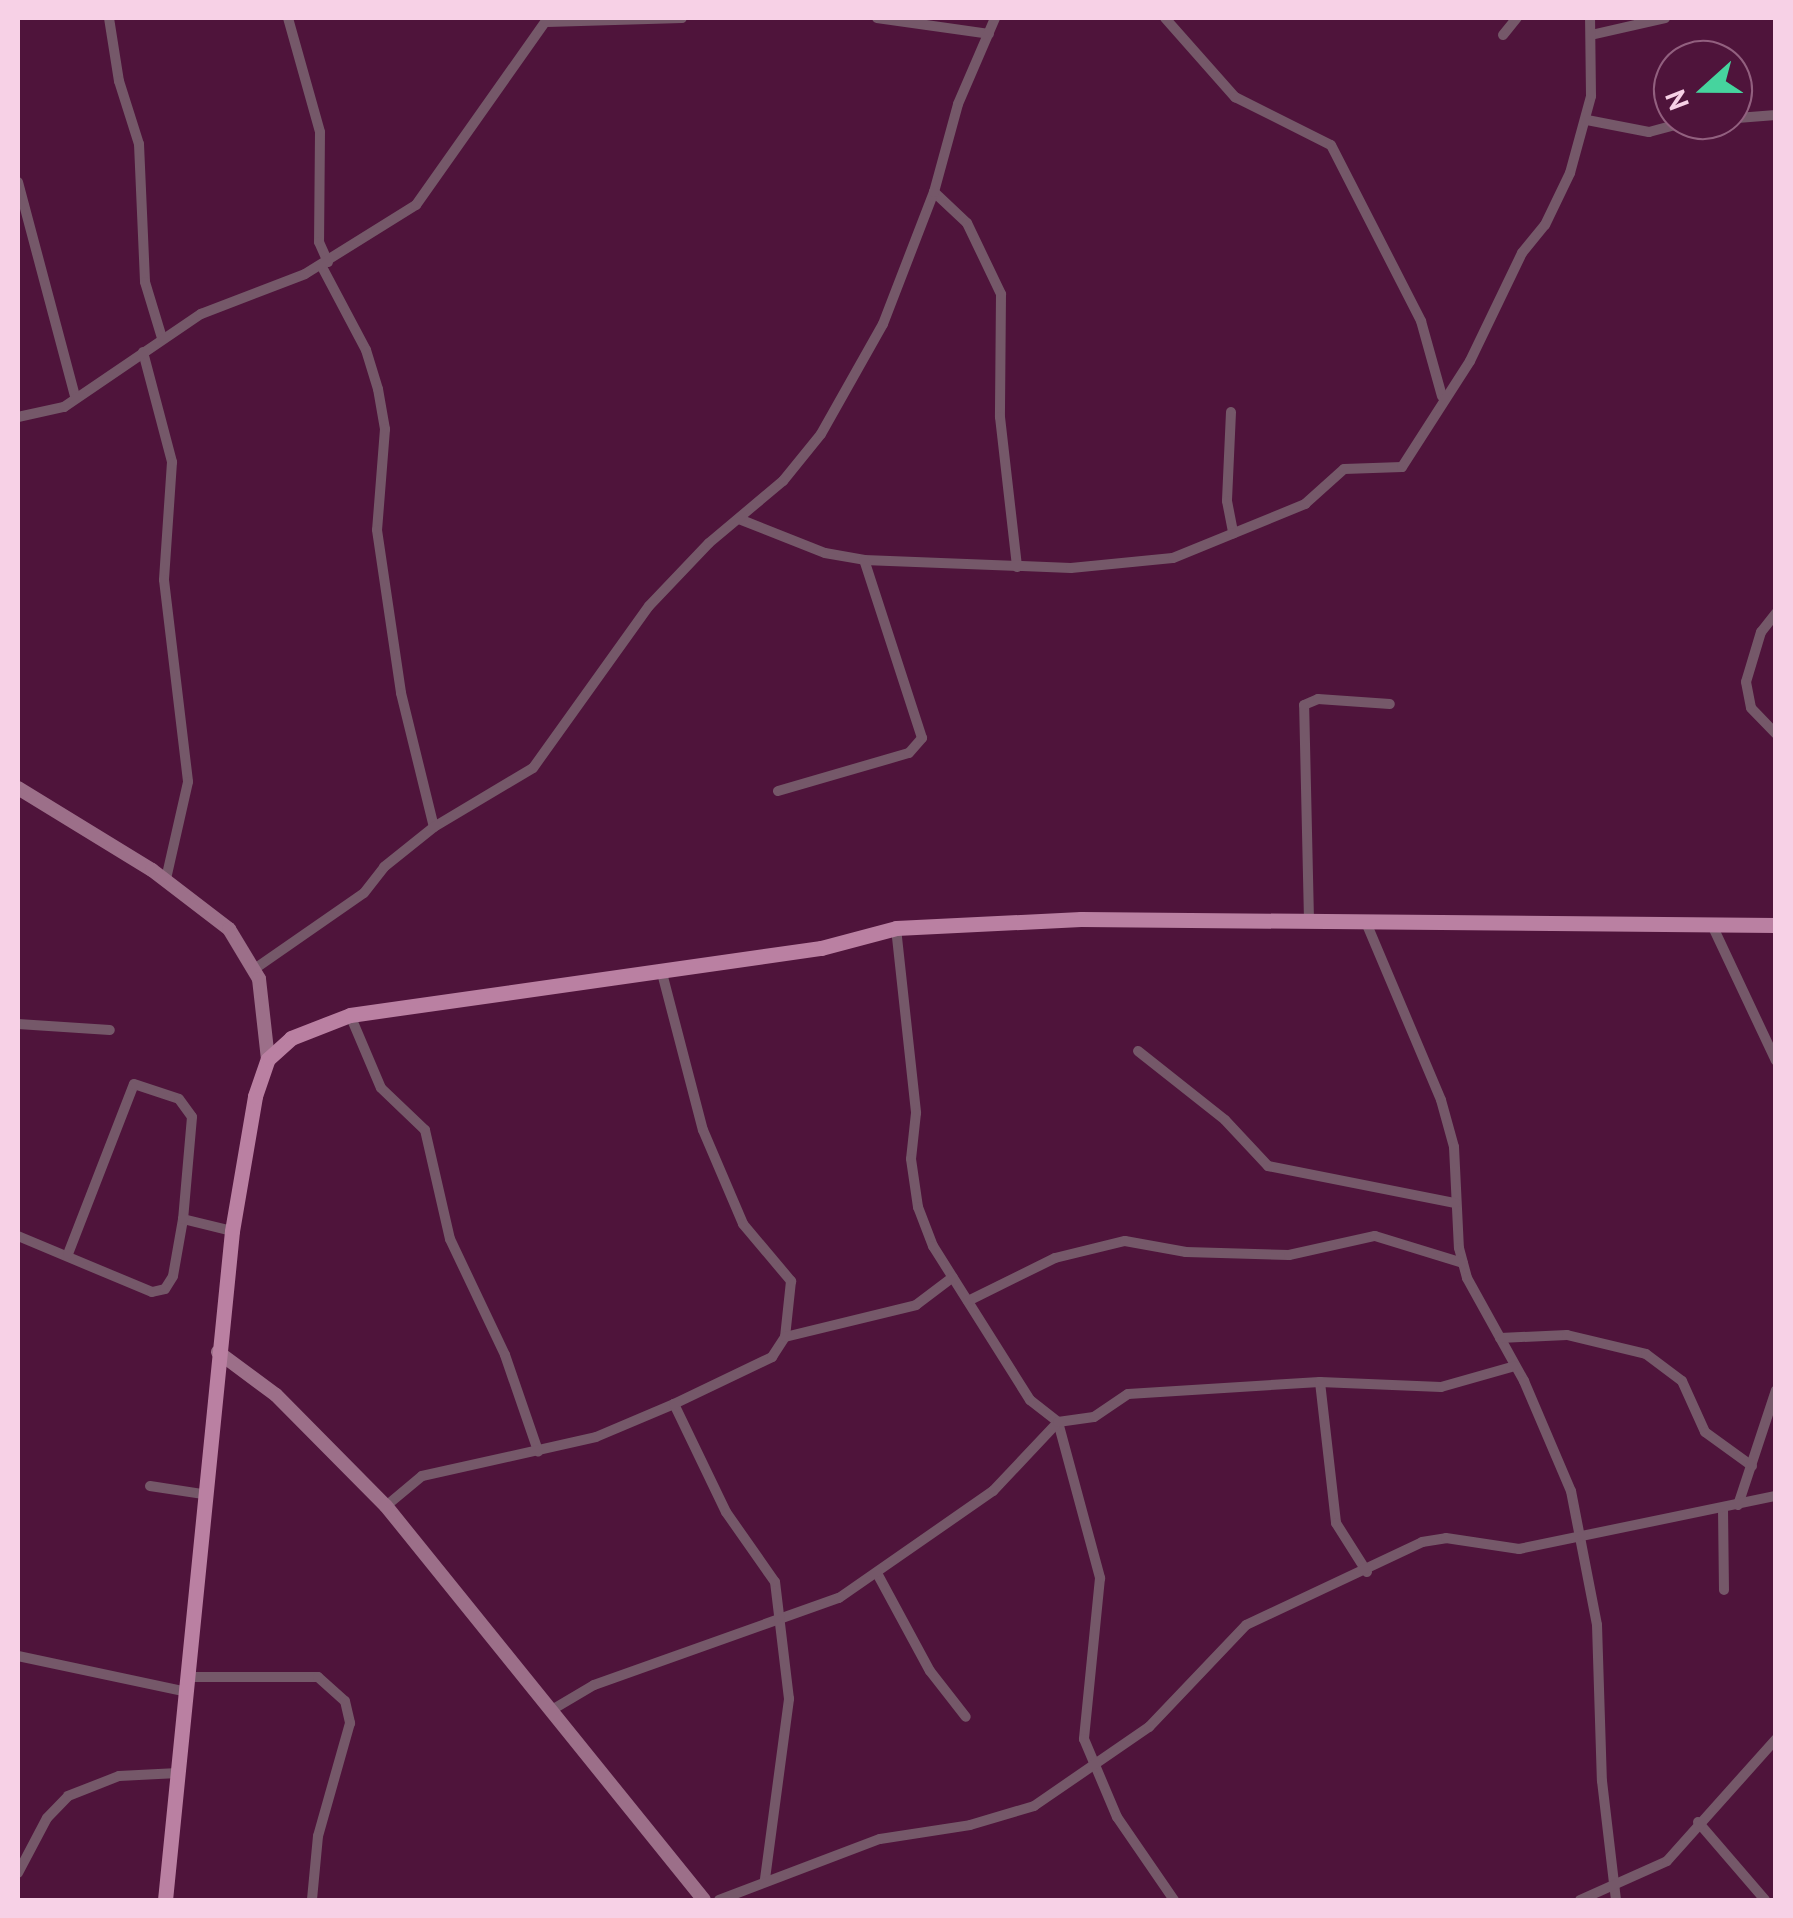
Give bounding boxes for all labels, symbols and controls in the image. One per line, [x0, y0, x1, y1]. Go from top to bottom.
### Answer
north arrow [1653, 40, 1753, 140]
text: N [1656, 85, 1697, 115]

